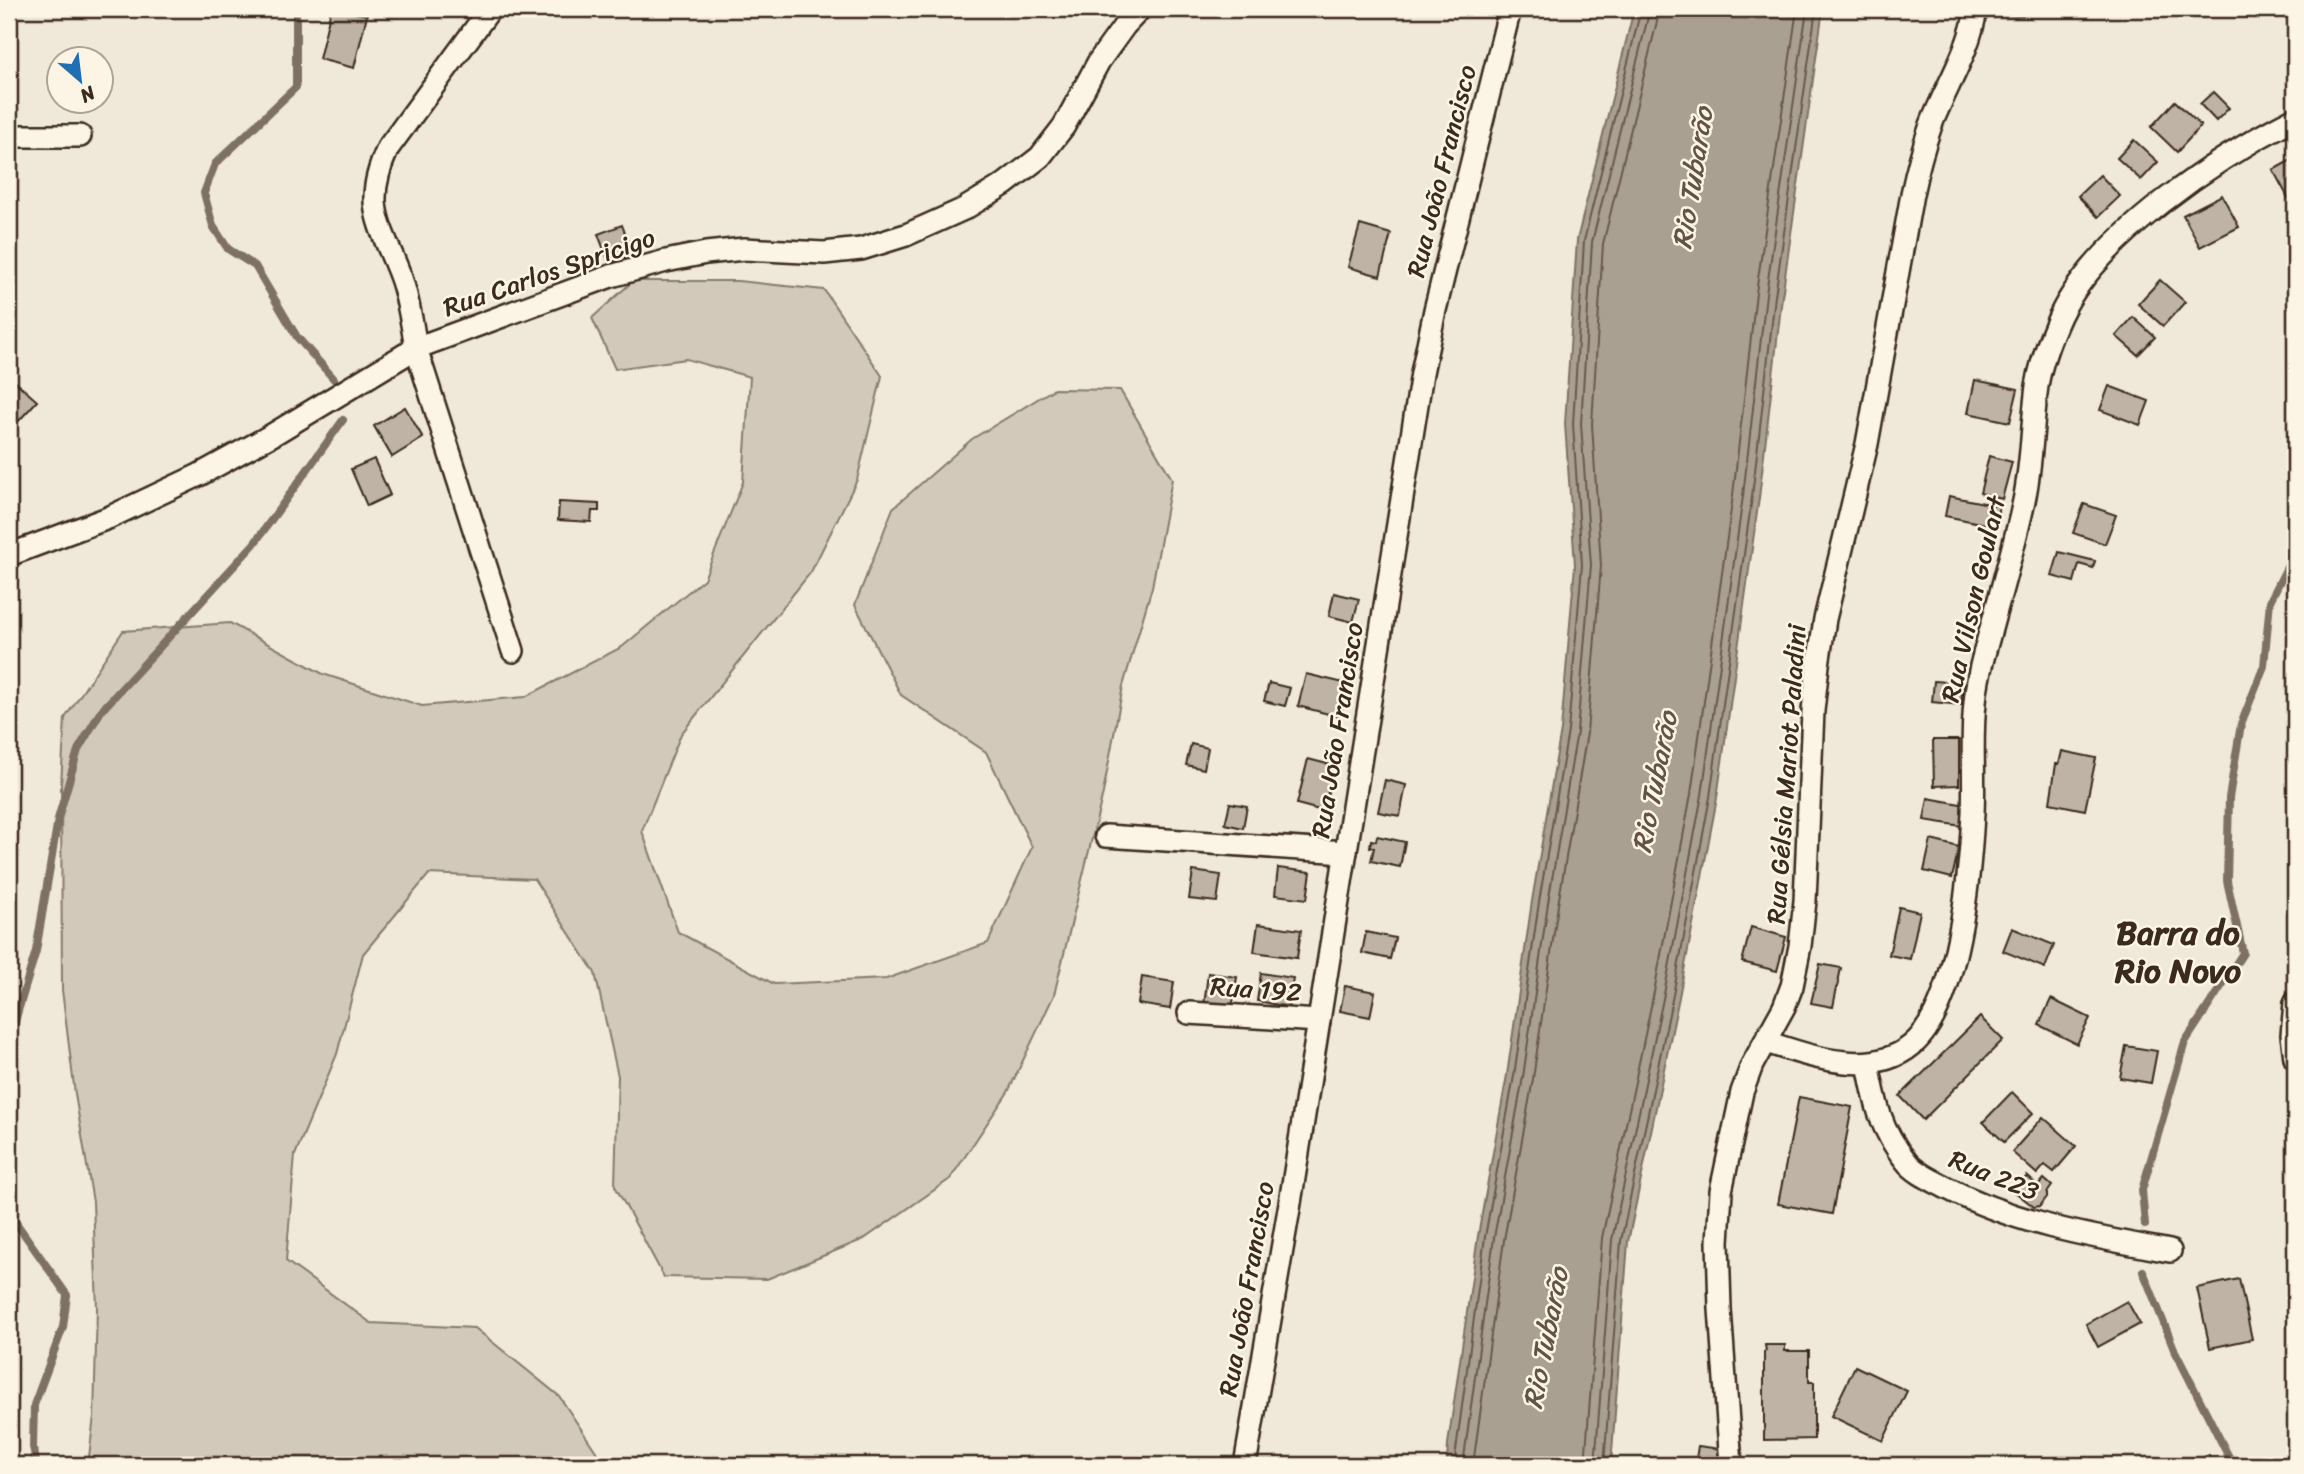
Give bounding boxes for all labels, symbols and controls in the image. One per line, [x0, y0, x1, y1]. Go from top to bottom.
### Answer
north arrow [46, 46, 116, 116]
street label: Rua João Francisco [1392, 60, 1490, 282]
text: N [73, 76, 102, 113]
water label: Rio Tubarão [1657, 102, 1728, 252]
street label: Rua Carlos Spricigo [437, 214, 661, 330]
street label: Rua Vilson Goulart [1927, 490, 2019, 707]
street label: Rua João Francisco [1297, 619, 1377, 841]
street label: Rua Gélsia Mariot Paladini [1753, 622, 1819, 925]
water label: Rio Tubarão [1617, 706, 1692, 857]
district label: Barra do Rio Novo [2114, 904, 2241, 1000]
street label: Rua 192 [1209, 963, 1303, 1015]
street label: Rua 223 [1942, 1136, 2046, 1214]
street label: Rua João Francisco [1204, 1178, 1288, 1400]
water label: Rio Tubarão [1508, 1262, 1583, 1413]

